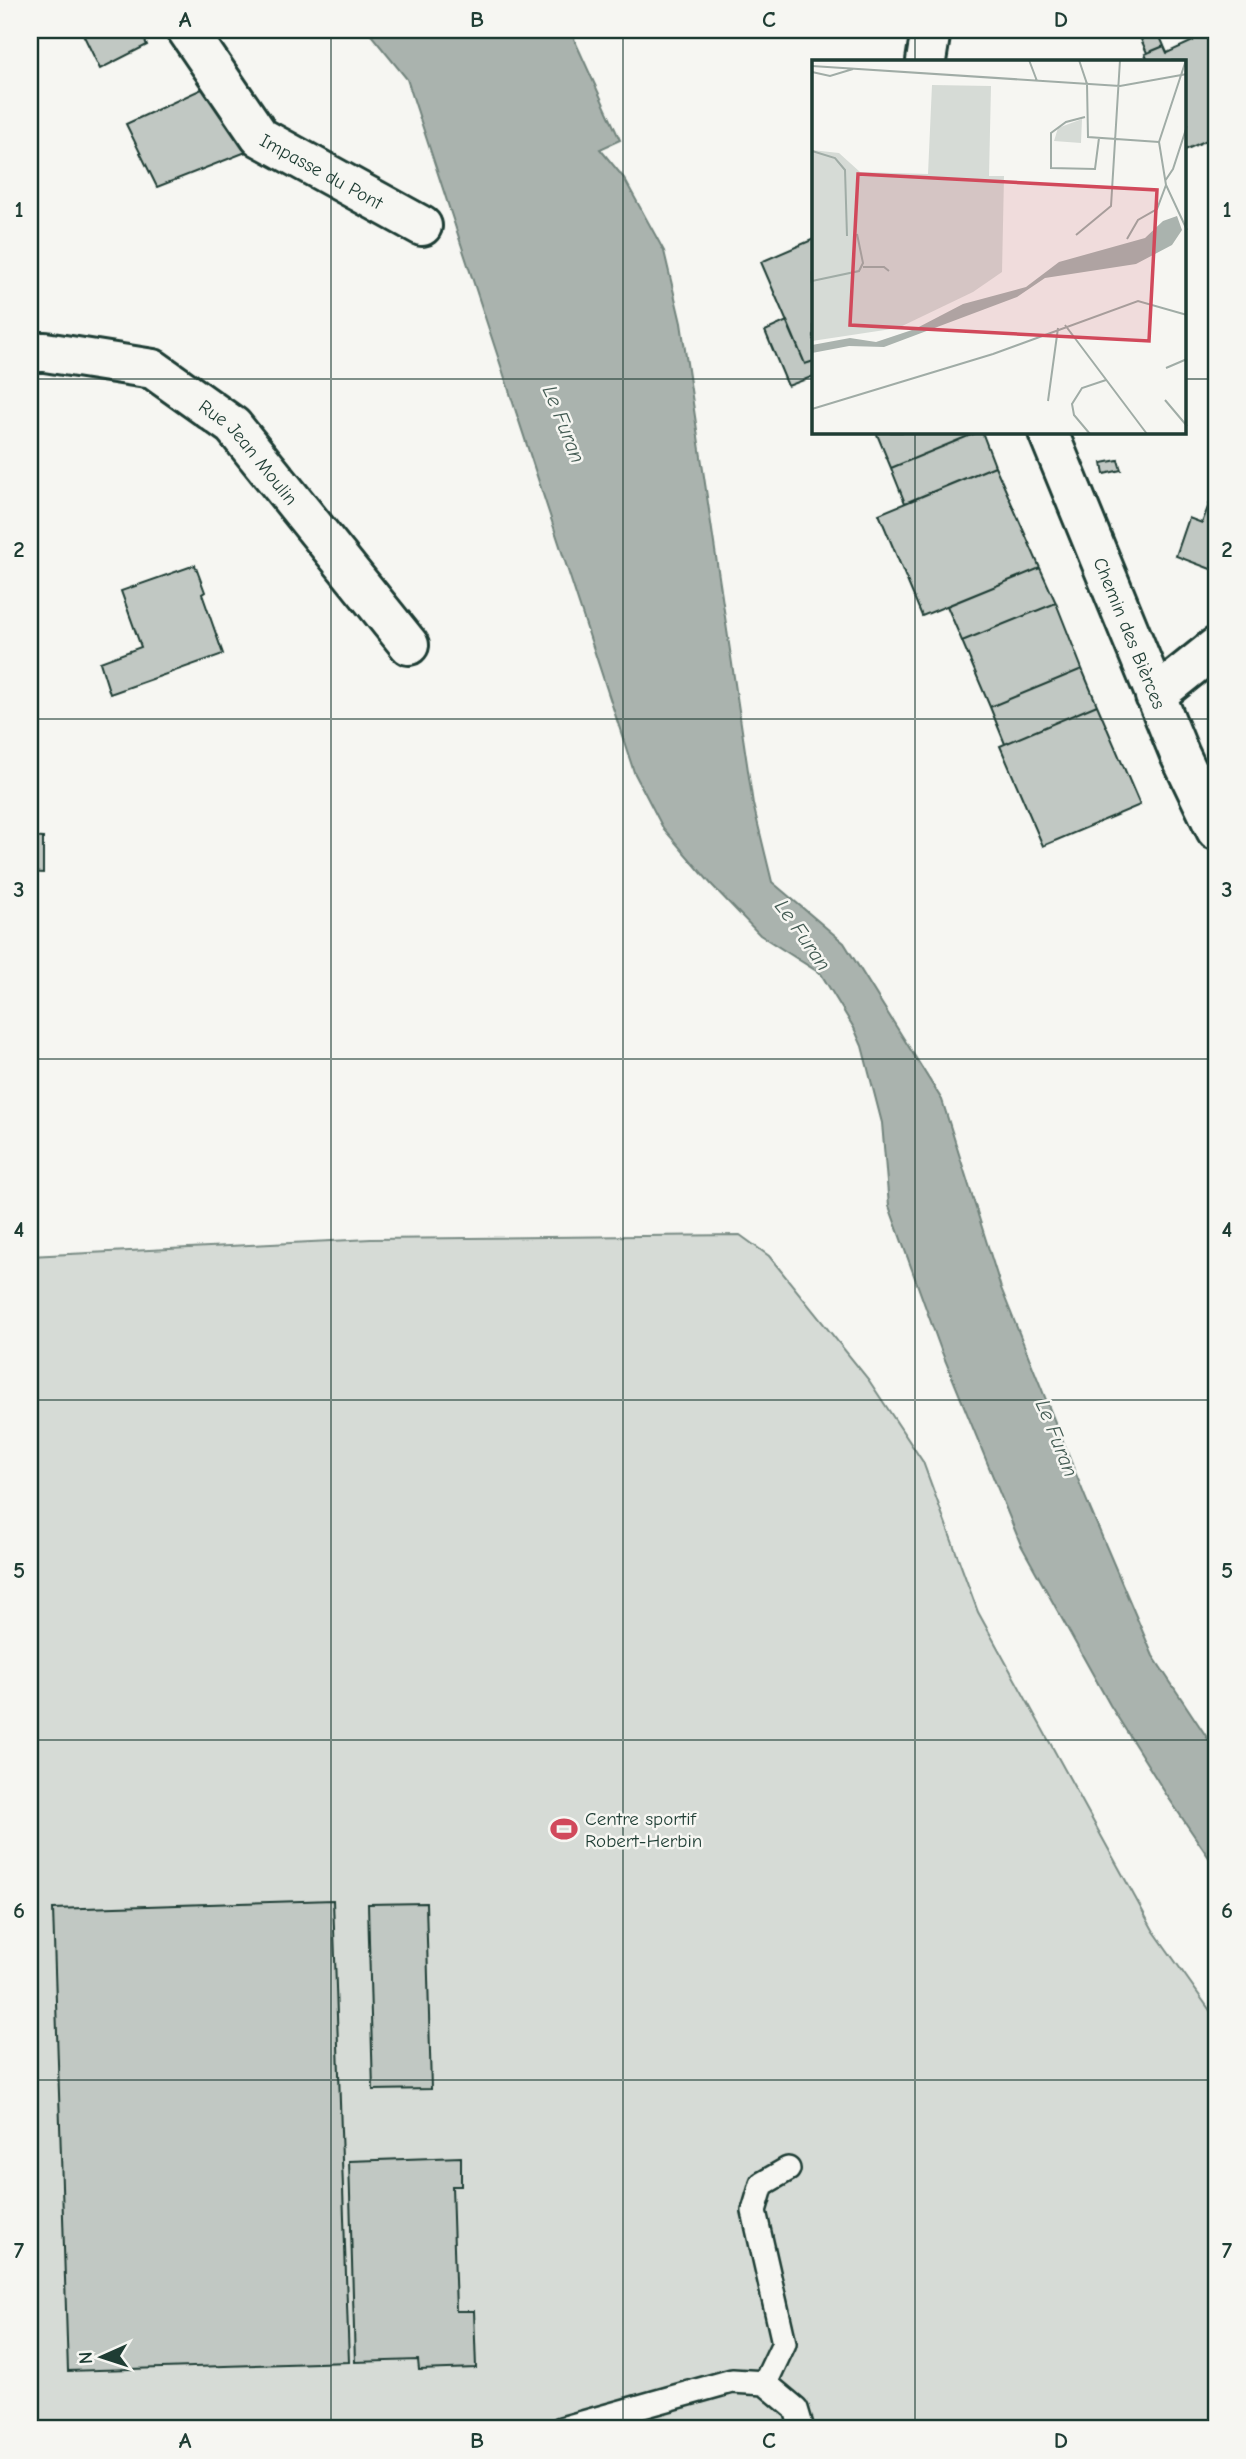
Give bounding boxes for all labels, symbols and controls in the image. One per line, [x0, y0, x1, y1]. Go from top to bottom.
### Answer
text: A [179, 6, 192, 33]
text: B [470, 6, 484, 33]
text: C [762, 6, 776, 33]
text: D [1054, 6, 1068, 33]
inset map [812, 60, 1186, 434]
street label: Impasse du Pont [256, 129, 387, 215]
text: 1 [14, 196, 24, 223]
text: 1 [1222, 196, 1232, 223]
water label: Le Furan [538, 382, 590, 466]
street label: Rue Jean Moulin [194, 395, 302, 510]
text: 2 [13, 536, 25, 563]
text: 2 [1221, 536, 1233, 563]
street label: Chemin des Bièrces [1088, 554, 1170, 712]
text: 3 [13, 876, 25, 903]
text: 3 [1221, 876, 1233, 903]
water label: Le Furan [770, 895, 836, 975]
text: 4 [14, 1216, 25, 1243]
text: 4 [1222, 1216, 1233, 1243]
water label: Le Furan [1031, 1396, 1083, 1480]
text: 5 [13, 1557, 25, 1584]
text: 5 [1221, 1557, 1233, 1584]
place label: Centre sportif Robert-Herbin [585, 1808, 702, 1852]
sports icon: Centre sportif Robert-Herbin [549, 1814, 579, 1844]
text: 6 [13, 1897, 25, 1924]
text: 6 [1221, 1897, 1233, 1924]
text: 7 [14, 2237, 25, 2264]
text: 7 [1222, 2237, 1233, 2264]
north arrow [66, 2322, 136, 2392]
text: N [75, 2351, 97, 2365]
text: A [179, 2427, 192, 2454]
text: B [470, 2427, 484, 2454]
text: C [762, 2427, 776, 2454]
text: D [1054, 2427, 1068, 2454]

